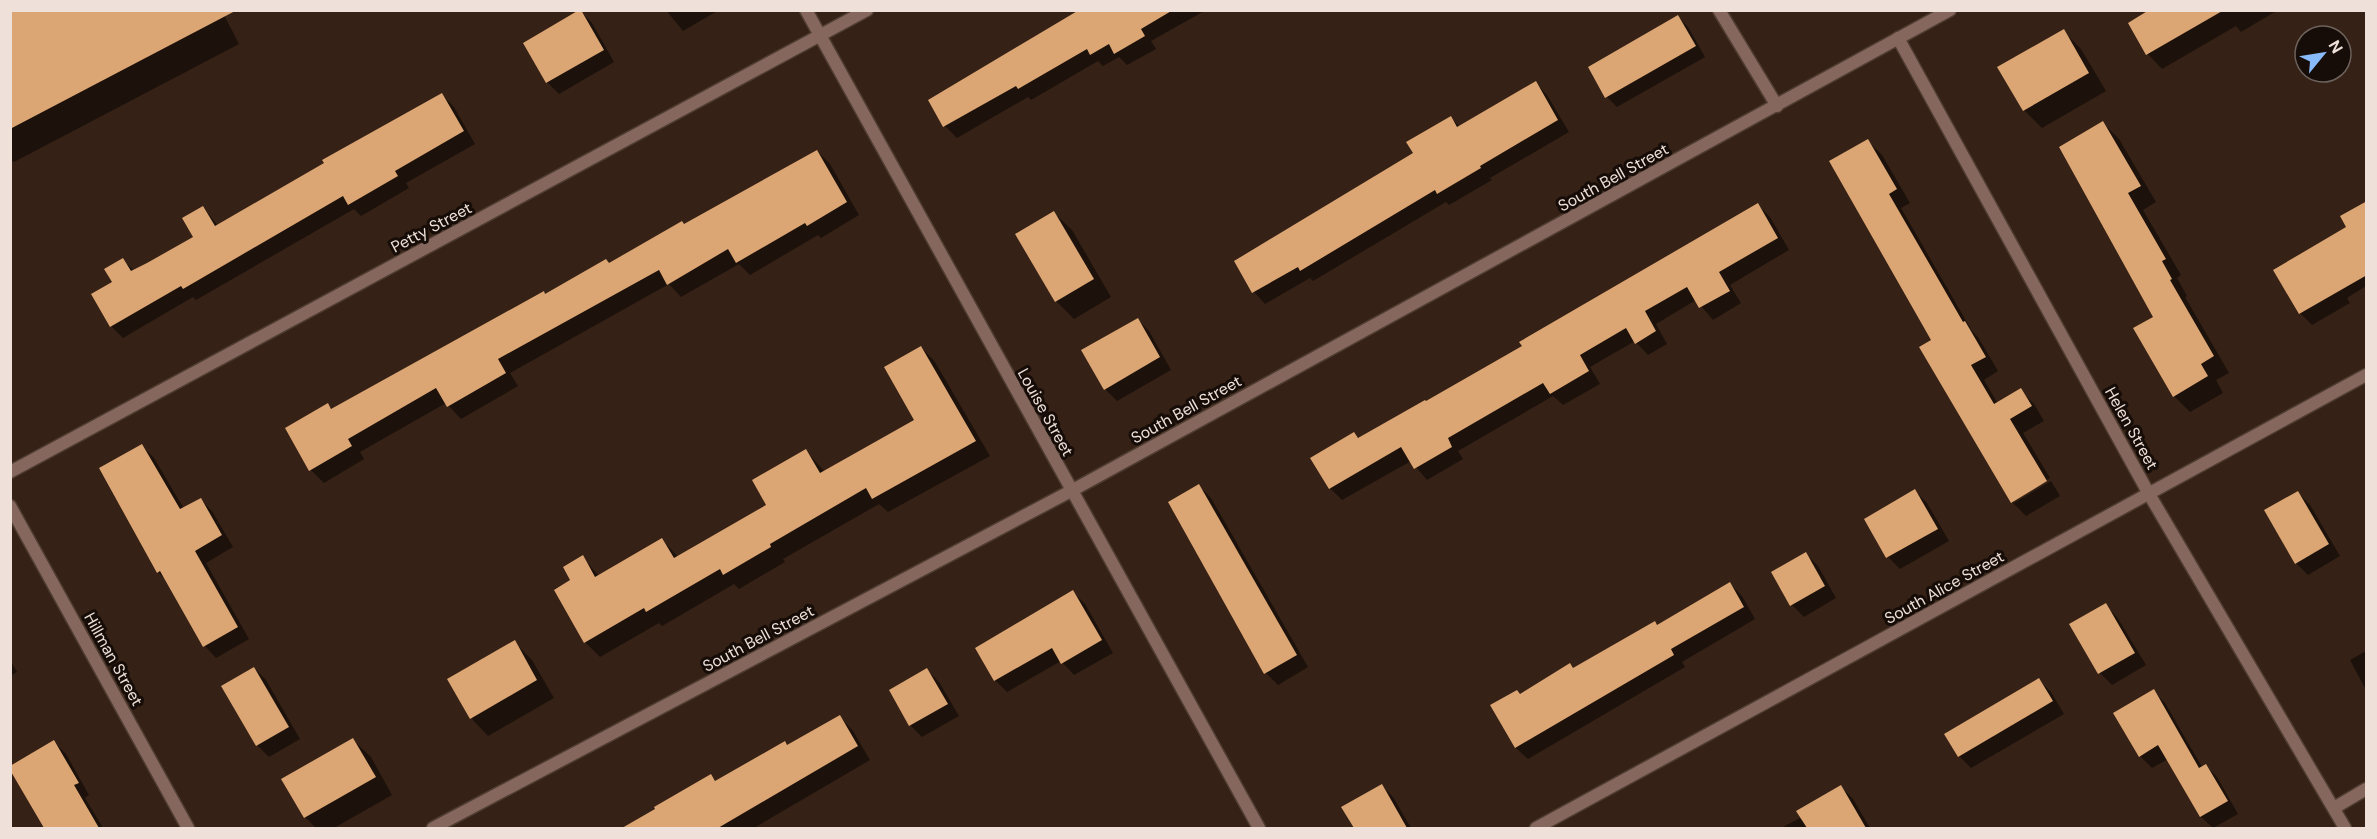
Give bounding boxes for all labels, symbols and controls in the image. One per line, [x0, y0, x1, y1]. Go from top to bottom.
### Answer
north arrow [2293, 24, 2353, 84]
text: N [2324, 36, 2348, 57]
street label: South Bell Street [1554, 138, 1672, 216]
street label: Petty Street [387, 197, 475, 258]
street label: Louise Street [1013, 365, 1078, 460]
street label: South Bell Street [1127, 370, 1245, 448]
street label: Helen Street [2100, 383, 2163, 473]
street label: South Alice Street [1881, 546, 2008, 629]
street label: South Bell Street [699, 600, 818, 677]
street label: Hillman Street [79, 609, 148, 710]

